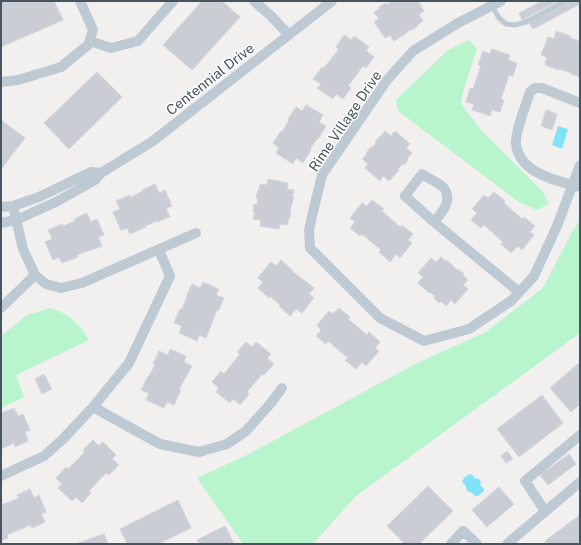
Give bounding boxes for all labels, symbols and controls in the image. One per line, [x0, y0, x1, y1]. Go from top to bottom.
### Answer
street label: Centennial Drive [163, 40, 257, 118]
street label: Rime Village Drive [305, 68, 385, 174]

